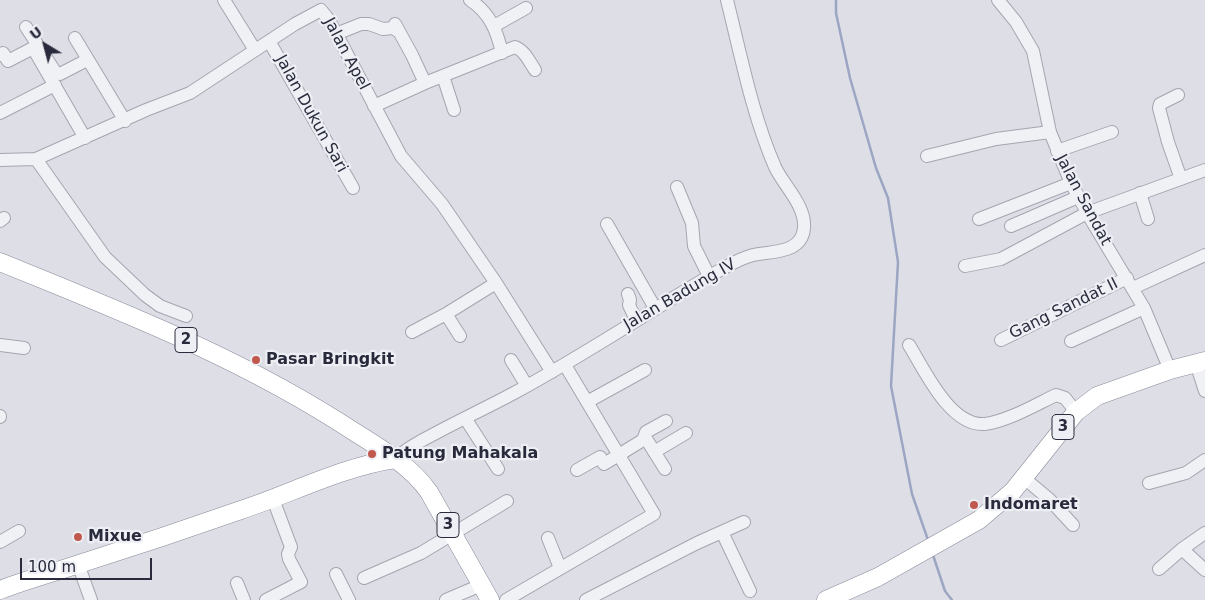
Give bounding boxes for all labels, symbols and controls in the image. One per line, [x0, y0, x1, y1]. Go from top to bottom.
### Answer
street label: Jalan Apel [319, 14, 373, 94]
north arrow [20, 20, 70, 70]
text: U [27, 23, 45, 43]
street label: Jalan Dukun Sari [271, 52, 351, 176]
street label: Jalan Sandat [1051, 151, 1115, 249]
street label: Jalan Badung IV [621, 255, 739, 335]
street label: Gang Sandat II [1007, 274, 1121, 344]
road number: 2 [175, 328, 197, 352]
place label: Pasar Bringkit [266, 350, 394, 370]
marker: Pasar Bringkit [250, 354, 262, 366]
road number: 3 [1052, 414, 1074, 440]
place label: Patung Mahakala [382, 444, 538, 464]
marker: Patung Mahakala [366, 448, 378, 460]
place label: Indomaret [984, 495, 1078, 515]
marker: Indomaret [968, 499, 980, 511]
road number: 3 [437, 512, 459, 538]
place label: Mixue [88, 527, 142, 547]
marker: Mixue [72, 531, 84, 543]
scale bar [22, 548, 155, 580]
text: 100 m [28, 558, 76, 576]

